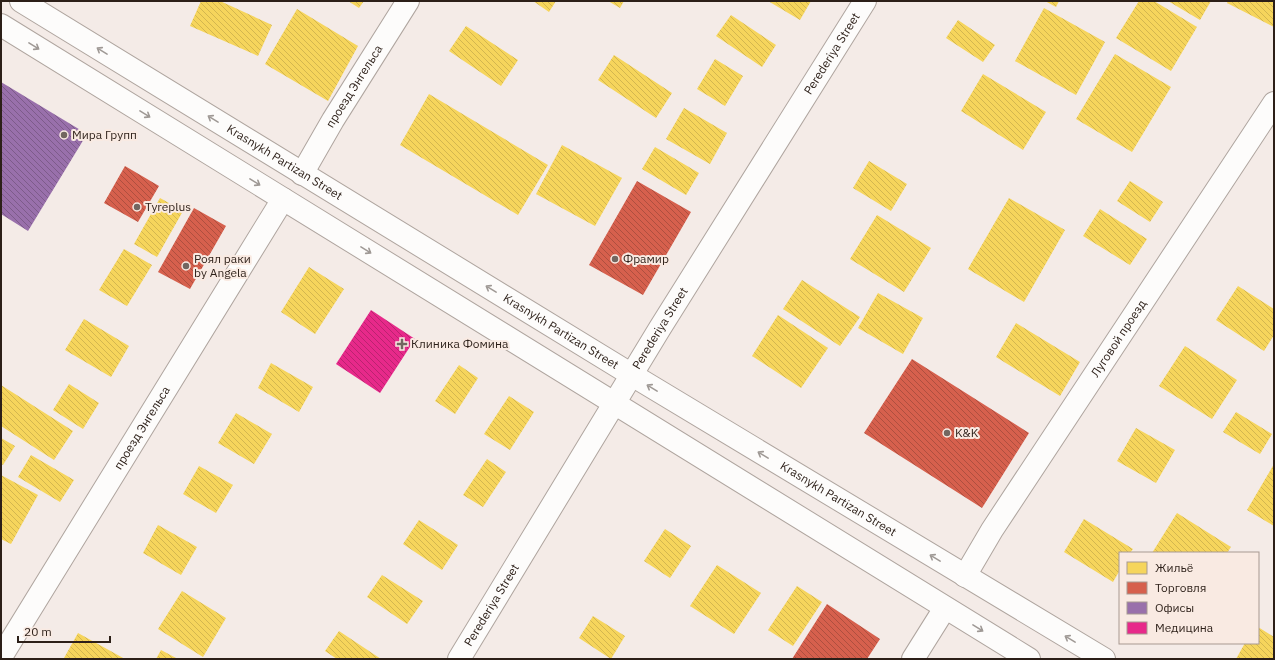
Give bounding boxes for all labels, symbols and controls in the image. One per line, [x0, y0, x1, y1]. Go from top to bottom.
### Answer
street label: Perederiya Street [800, 10, 863, 97]
street label: проезд Энгельса [322, 41, 386, 130]
one-way arrow [28, 42, 40, 50]
one-way arrow [97, 47, 108, 55]
one-way arrow [139, 110, 150, 118]
one-way arrow [208, 115, 219, 123]
street label: Krasnykh Partizan Street [224, 121, 345, 203]
place label: Мира Групп [72, 127, 137, 142]
marker: Мира Групп [59, 130, 69, 140]
one-way arrow [249, 178, 260, 186]
place label: Tyreplus [145, 199, 191, 214]
marker: Tyreplus [132, 202, 142, 212]
one-way arrow [360, 247, 372, 255]
place label: Роял раки by Angela [194, 251, 251, 280]
place label: Фрамир [623, 251, 669, 266]
marker: Фрамир [610, 254, 620, 264]
marker: Роял раки by Angela [181, 261, 191, 271]
street label: Perederiya Street [629, 284, 691, 372]
one-way arrow [485, 285, 497, 293]
street label: Krasnykh Partizan Street [501, 290, 622, 372]
street label: Луговой проезд [1087, 297, 1149, 380]
place label: Клиника Фомина [411, 336, 509, 351]
marker: Клиника Фомина [396, 338, 408, 350]
street label: проезд Энгельса [110, 383, 173, 472]
one-way arrow [646, 383, 658, 391]
place label: K&K [955, 425, 979, 440]
marker: K&K [942, 428, 952, 438]
one-way arrow [757, 450, 769, 458]
street label: Krasnykh Partizan Street [778, 458, 899, 539]
legend [1119, 552, 1259, 644]
one-way arrow [929, 553, 941, 561]
text: Жильё [1155, 560, 1194, 575]
street label: Perederiya Street [461, 561, 522, 649]
text: Торговля [1155, 580, 1206, 595]
text: Офисы [1155, 600, 1194, 615]
scale bar [18, 618, 110, 644]
text: Медицина [1155, 620, 1214, 635]
text: 20 m [24, 624, 52, 639]
one-way arrow [972, 624, 983, 632]
one-way arrow [1065, 635, 1076, 643]

